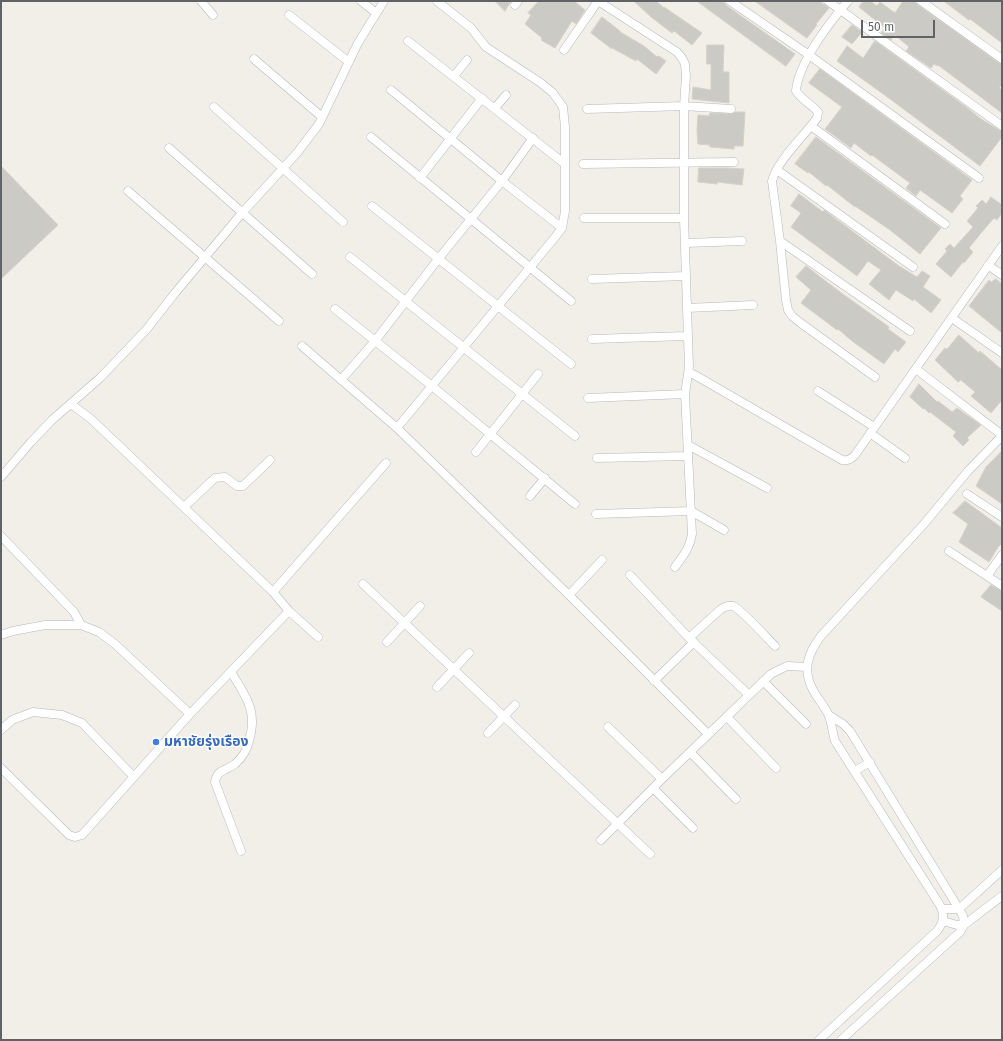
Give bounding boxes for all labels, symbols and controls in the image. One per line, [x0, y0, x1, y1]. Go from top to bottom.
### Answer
scale bar [863, 12, 937, 38]
text: 50 m [868, 20, 894, 34]
place label: มหาชัยรุ่งเรือง [164, 734, 248, 750]
marker: มหาชัยรุ่งเรือง [151, 737, 161, 747]

